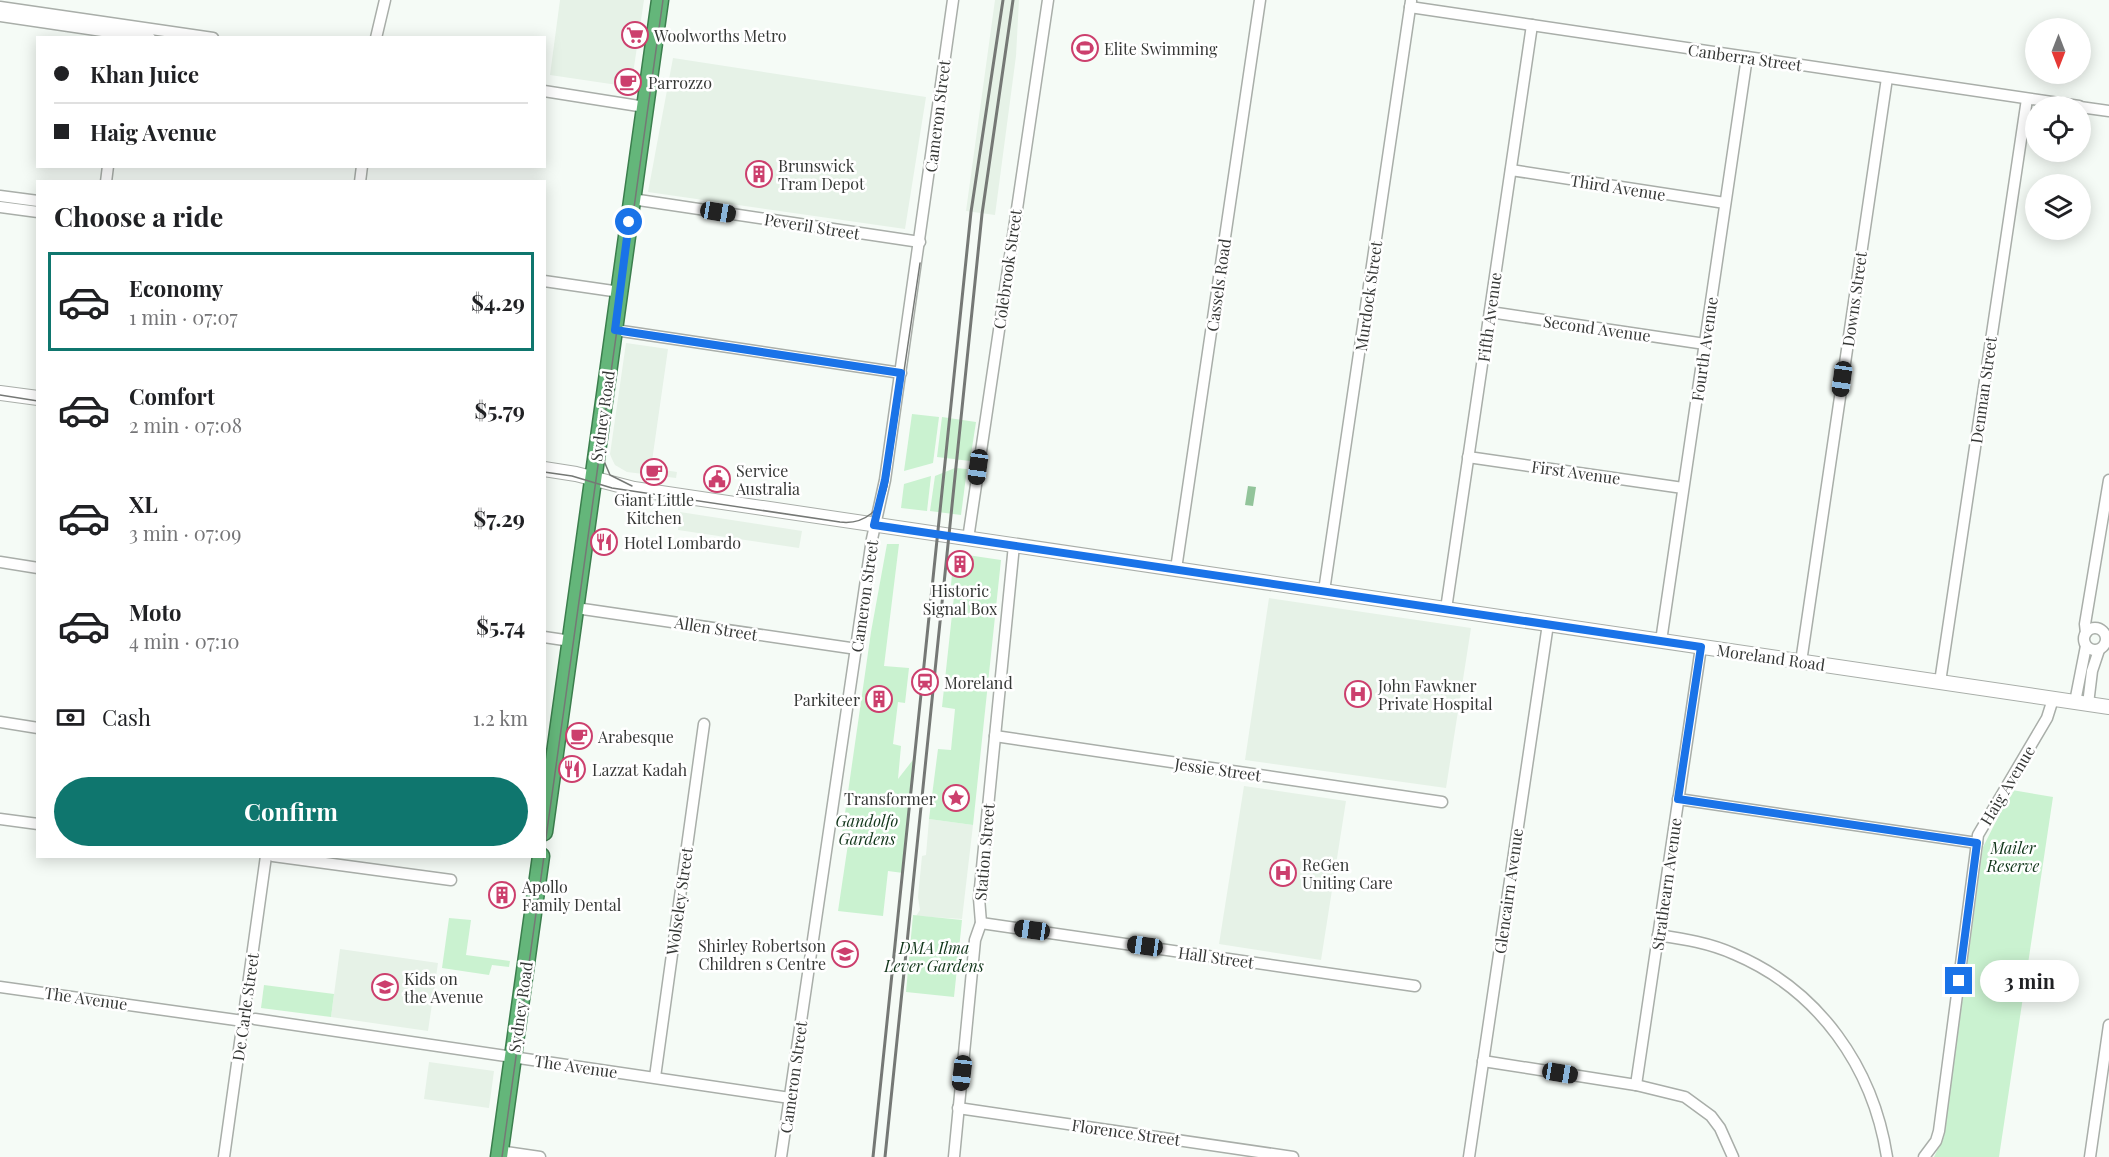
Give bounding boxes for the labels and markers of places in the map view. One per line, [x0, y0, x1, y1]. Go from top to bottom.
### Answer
supermarket icon: Woolworths Metro [620, 20, 650, 50]
place label: Woolworths Metro [653, 25, 787, 46]
sports icon: Elite Swimming [1070, 33, 1100, 63]
place label: Elite Swimming [1104, 38, 1218, 59]
cafe icon: Parrozzo [613, 67, 643, 97]
place label: Parrozzo [648, 72, 712, 93]
place label: Brunswick Tram Depot [778, 155, 865, 194]
building icon: Brunswick Tram Depot [744, 159, 774, 189]
cafe icon: Giant Little Kitchen [639, 457, 669, 487]
place label: Service Australia [735, 460, 800, 499]
public building icon: Service Australia [702, 464, 732, 494]
place label: Giant Little Kitchen [614, 489, 694, 528]
restaurant icon: Hotel Lombardo [589, 527, 619, 557]
place label: Hotel Lombardo [624, 532, 741, 553]
building icon: Historic Signal Box [945, 549, 975, 579]
place label: Historic Signal Box [923, 580, 998, 619]
station icon: Moreland [910, 667, 940, 697]
place label: Moreland [944, 672, 1013, 693]
place label: John Fawkner Private Hospital [1377, 675, 1493, 714]
hospital icon: John Fawkner Private Hospital [1343, 679, 1373, 709]
building icon: Parkiteer [864, 684, 894, 714]
place label: Parkiteer [794, 689, 860, 710]
cafe icon: Arabesque [564, 721, 594, 751]
place label: Arabesque [597, 726, 674, 747]
restaurant icon: Lazzat Kadah [557, 754, 587, 784]
place label: Lazzat Kadah [592, 759, 688, 780]
place icon: Transformer [941, 783, 971, 813]
place label: Transformer [844, 788, 936, 809]
place label: ReGen Uniting Care [1302, 854, 1393, 893]
hospital icon: ReGen Uniting Care [1268, 858, 1298, 888]
place label: Apollo Family Dental [521, 876, 622, 915]
building icon: Apollo Family Dental [487, 880, 517, 910]
place label: Shirley Robertson Children s Centre [698, 935, 826, 974]
school or university icon: Shirley Robertson Children s Centre [830, 939, 860, 969]
place label: Kids on the Avenue [404, 968, 483, 1007]
school or university icon: Kids on the Avenue [370, 972, 400, 1002]

